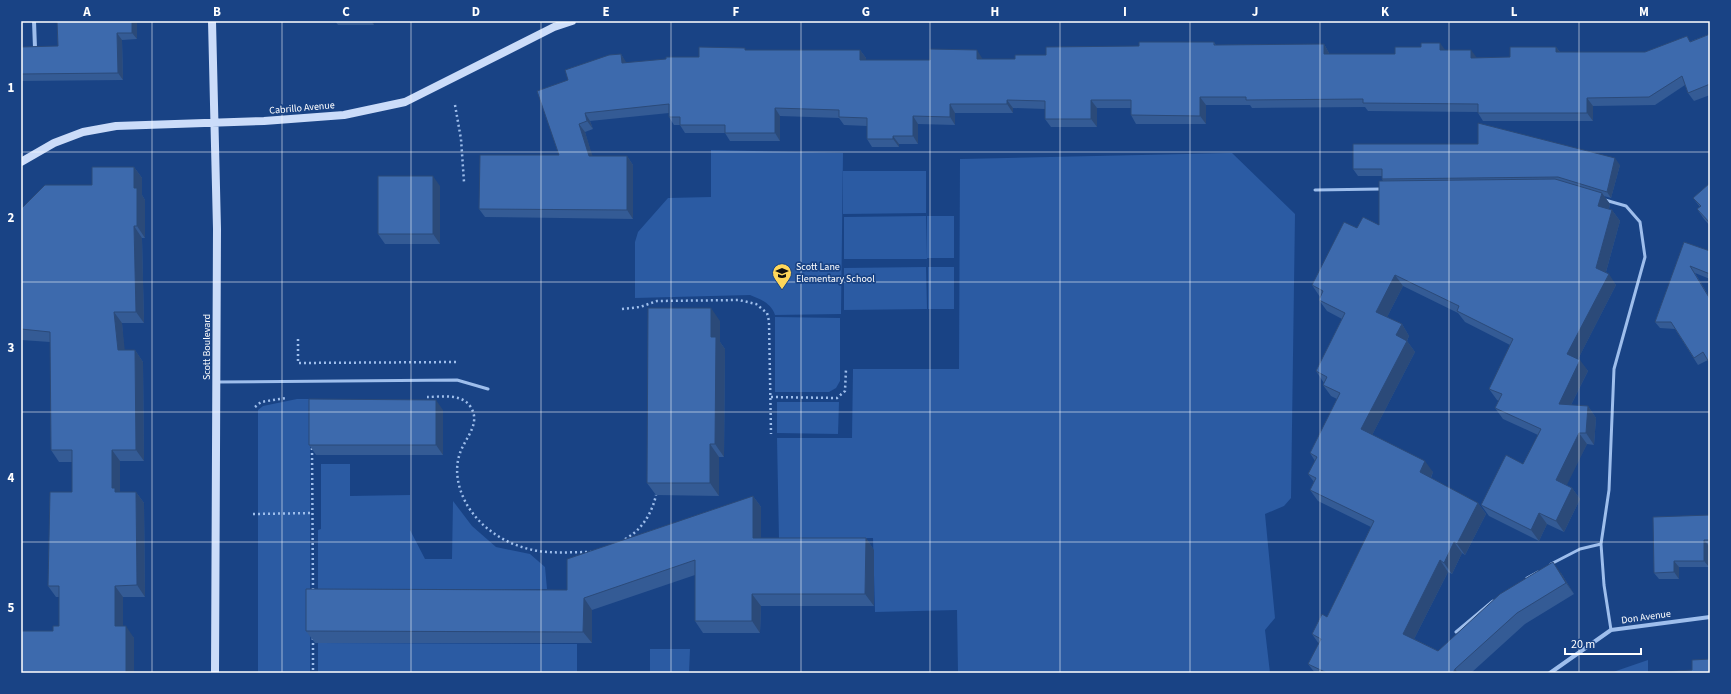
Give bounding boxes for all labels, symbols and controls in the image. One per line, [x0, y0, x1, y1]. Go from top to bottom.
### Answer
text: A [82, 3, 91, 21]
text: B [213, 3, 221, 21]
text: C [342, 3, 350, 21]
text: D [472, 3, 480, 21]
text: E [602, 3, 610, 21]
text: F [733, 3, 740, 21]
text: G [862, 3, 870, 21]
text: H [991, 3, 999, 21]
text: I [1123, 3, 1127, 21]
text: J [1252, 3, 1258, 21]
text: K [1381, 3, 1390, 21]
text: L [1511, 3, 1518, 21]
text: M [1639, 3, 1649, 21]
text: 1 [8, 79, 15, 97]
street label: Cabrillo Avenue [269, 98, 335, 118]
text: 2 [8, 209, 15, 227]
place label: Scott Lane Elementary School [796, 260, 875, 286]
school or university icon: Scott Lane Elementary School [771, 262, 793, 290]
street label: Scott Boulevard [200, 314, 214, 380]
text: 3 [8, 339, 15, 357]
text: 4 [8, 469, 15, 487]
text: 5 [8, 599, 15, 617]
street label: Don Avenue [1620, 607, 1672, 627]
scale bar [1565, 630, 1641, 656]
text: 20 m [1571, 636, 1595, 653]

